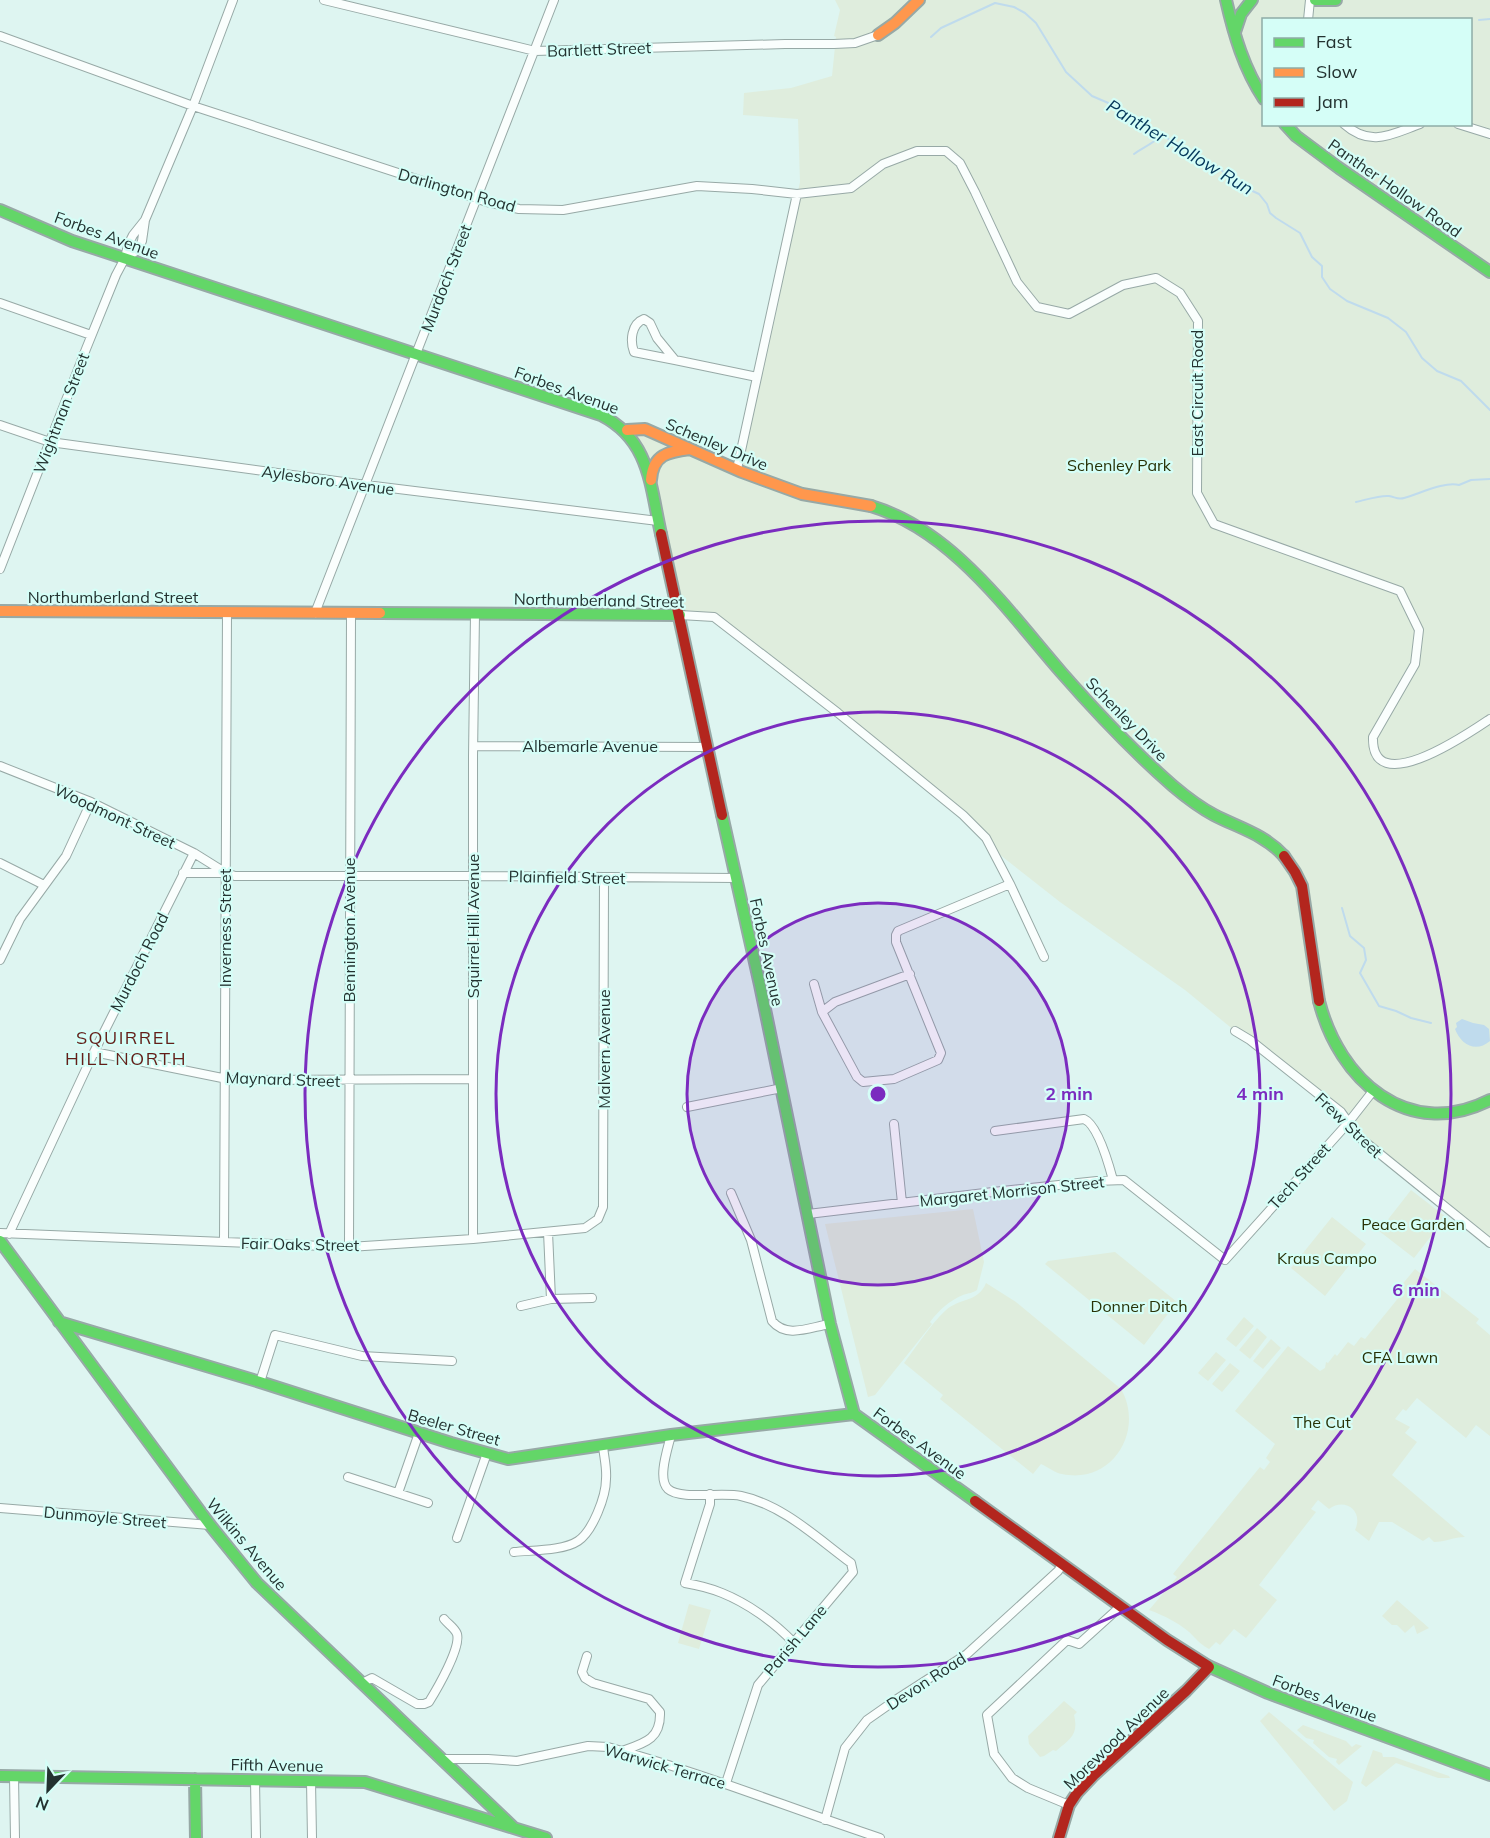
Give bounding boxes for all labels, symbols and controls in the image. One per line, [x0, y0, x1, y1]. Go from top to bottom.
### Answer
legend [1262, 18, 1472, 126]
text: Fast [1316, 30, 1352, 53]
street label: Bartlett Street [547, 37, 652, 61]
text: Slow [1316, 60, 1358, 83]
text: Jam [1316, 90, 1349, 113]
water label: Panther Hollow Run [1102, 94, 1258, 200]
street label: Panther Hollow Road [1325, 134, 1465, 242]
street label: Darlington Road [396, 164, 518, 216]
street label: Forbes Avenue [52, 207, 162, 263]
street label: Murdoch Street [416, 221, 476, 334]
street label: East Circuit Road [1187, 330, 1207, 456]
street label: Wightman Street [29, 349, 93, 476]
street label: Forbes Avenue [512, 362, 622, 418]
street label: Schenley Drive [663, 413, 771, 475]
park label: Schenley Park [1067, 455, 1172, 475]
street label: Aylesboro Avenue [260, 461, 396, 499]
street label: Northumberland Street [28, 587, 199, 607]
street label: Northumberland Street [514, 589, 685, 611]
street label: Schenley Drive [1082, 673, 1172, 765]
street label: Albemarle Avenue [522, 736, 658, 756]
street label: Woodmont Street [51, 779, 179, 853]
street label: Squirrel Hill Avenue [463, 854, 483, 998]
street label: Bennington Avenue [339, 857, 359, 1003]
street label: Plainfield Street [508, 866, 626, 888]
street label: Inverness Street [215, 868, 235, 987]
street label: Forbes Avenue [746, 896, 788, 1008]
street label: Murdoch Road [106, 909, 172, 1015]
street label: Malvern Avenue [594, 989, 614, 1109]
district label: SQUIRREL HILL NORTH [65, 1026, 187, 1070]
street label: Maynard Street [225, 1067, 341, 1091]
text: 2 min [1045, 1082, 1093, 1105]
text: 4 min [1236, 1082, 1284, 1105]
centre of rings [868, 1084, 888, 1104]
street label: Frew Street [1311, 1088, 1387, 1162]
street label: Tech Street [1264, 1138, 1334, 1213]
street label: Margaret Morrison Street [919, 1171, 1106, 1211]
park label: Peace Garden [1361, 1214, 1465, 1234]
street label: Fair Oaks Street [241, 1233, 360, 1255]
park label: Kraus Campo [1277, 1248, 1377, 1268]
text: 6 min [1392, 1278, 1440, 1301]
park label: Donner Ditch [1090, 1296, 1188, 1316]
park label: CFA Lawn [1362, 1347, 1438, 1367]
street label: Forbes Avenue [870, 1403, 970, 1483]
street label: Beeler Street [406, 1404, 503, 1450]
park label: The Cut [1293, 1412, 1351, 1432]
street label: Wilkins Avenue [202, 1494, 292, 1594]
street label: Dunmoyle Street [43, 1502, 168, 1532]
street label: Parish Lane [759, 1600, 831, 1680]
street label: Devon Road [882, 1648, 970, 1714]
street label: Forbes Avenue [1270, 1670, 1380, 1726]
street label: Morewood Avenue [1059, 1683, 1173, 1793]
street label: Warwick Terrace [602, 1739, 728, 1793]
street label: Fifth Avenue [230, 1754, 324, 1776]
north arrow [18, 1760, 78, 1820]
text: N [33, 1792, 52, 1815]

